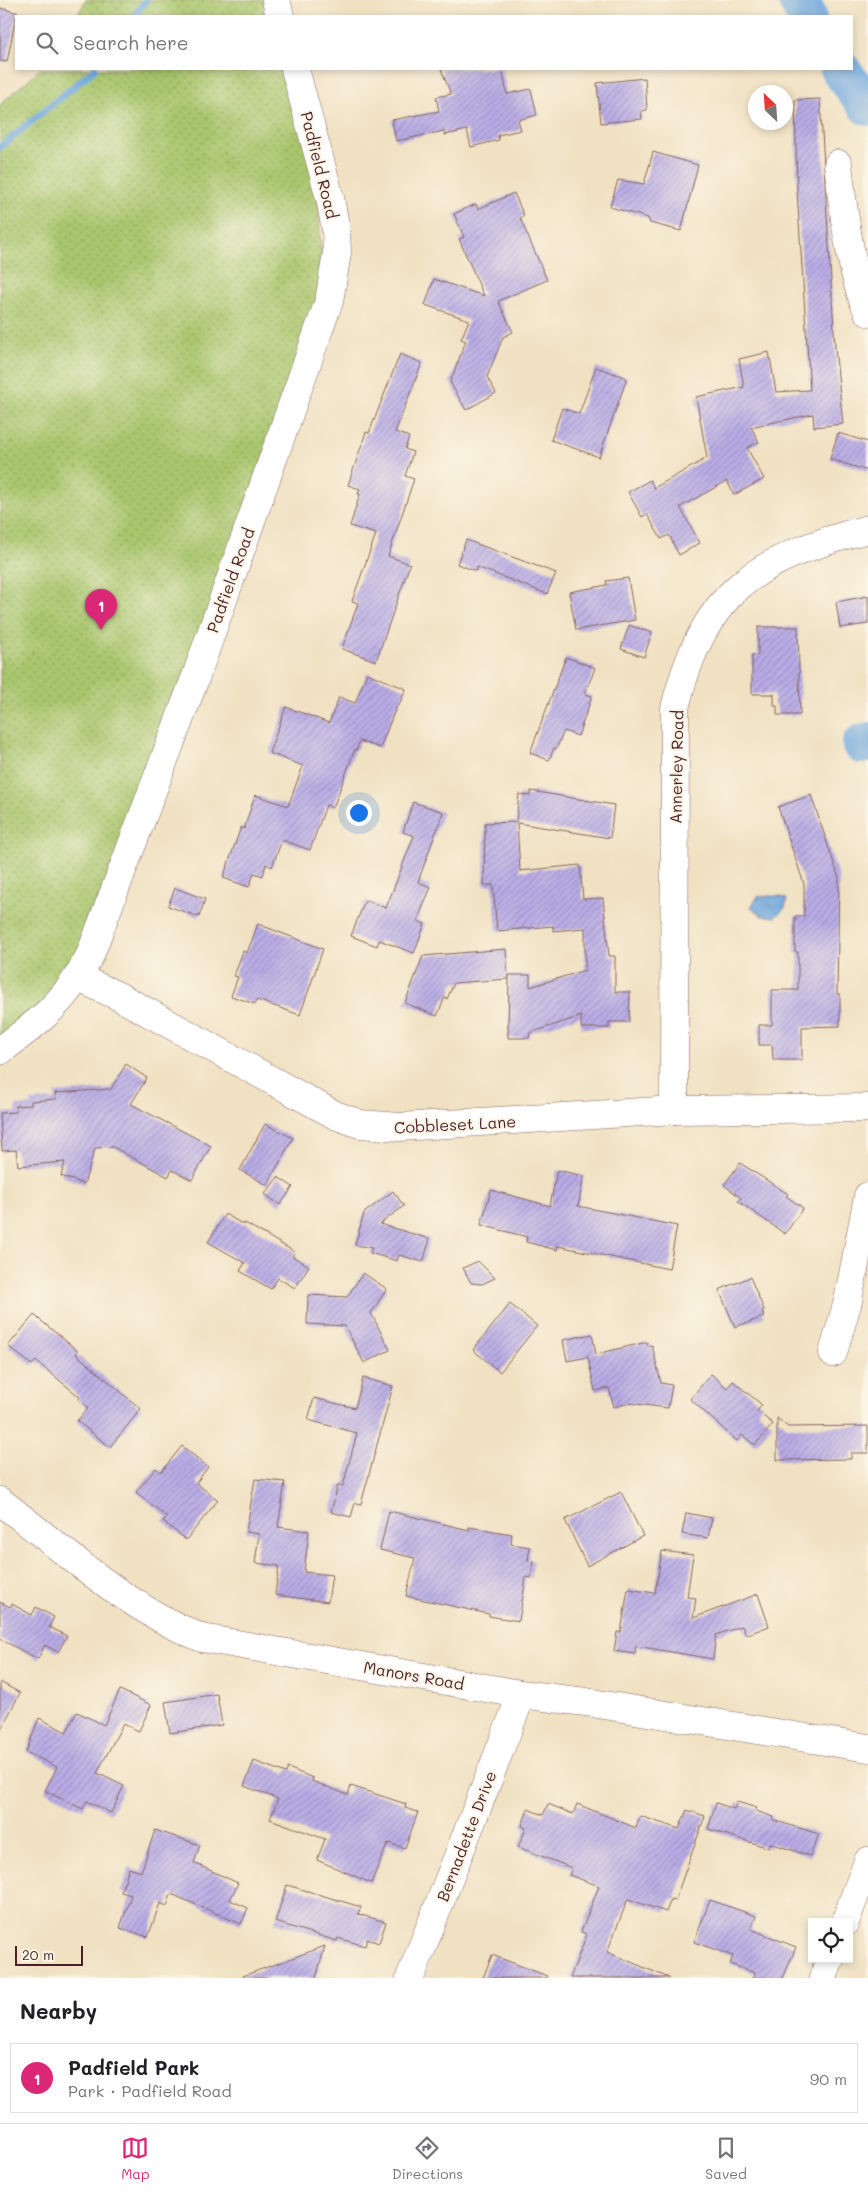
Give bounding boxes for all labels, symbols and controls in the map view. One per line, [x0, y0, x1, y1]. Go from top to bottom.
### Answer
search box [15, 15, 853, 70]
icon: search [33, 29, 61, 57]
text: Search here [73, 30, 189, 55]
north arrow [748, 85, 793, 130]
street label: Padfield Road [296, 109, 344, 221]
street label: Padfield Road [201, 525, 259, 635]
pin: 1 [85, 589, 117, 630]
street label: Annerley Road [665, 710, 687, 824]
your location [346, 800, 372, 826]
street label: Cobbleset Lane [393, 1110, 517, 1138]
street label: Manors Road [362, 1656, 466, 1694]
street label: Bernadette Drive [431, 1768, 501, 1904]
map controls [808, 1918, 853, 1963]
button: locate [808, 1918, 853, 1963]
scale bar [15, 1943, 82, 1966]
text: 20 m [22, 1945, 54, 1964]
text: Nearby [20, 1997, 97, 2024]
text: Padfield Park [68, 2055, 199, 2080]
text: 1 [33, 2068, 41, 2089]
text: 90 m [810, 2068, 847, 2089]
text: Park · Padfield Road [68, 2080, 232, 2101]
tab: Map [121, 2134, 150, 2183]
tab: Directions [392, 2134, 463, 2183]
tab: Saved [705, 2134, 747, 2183]

